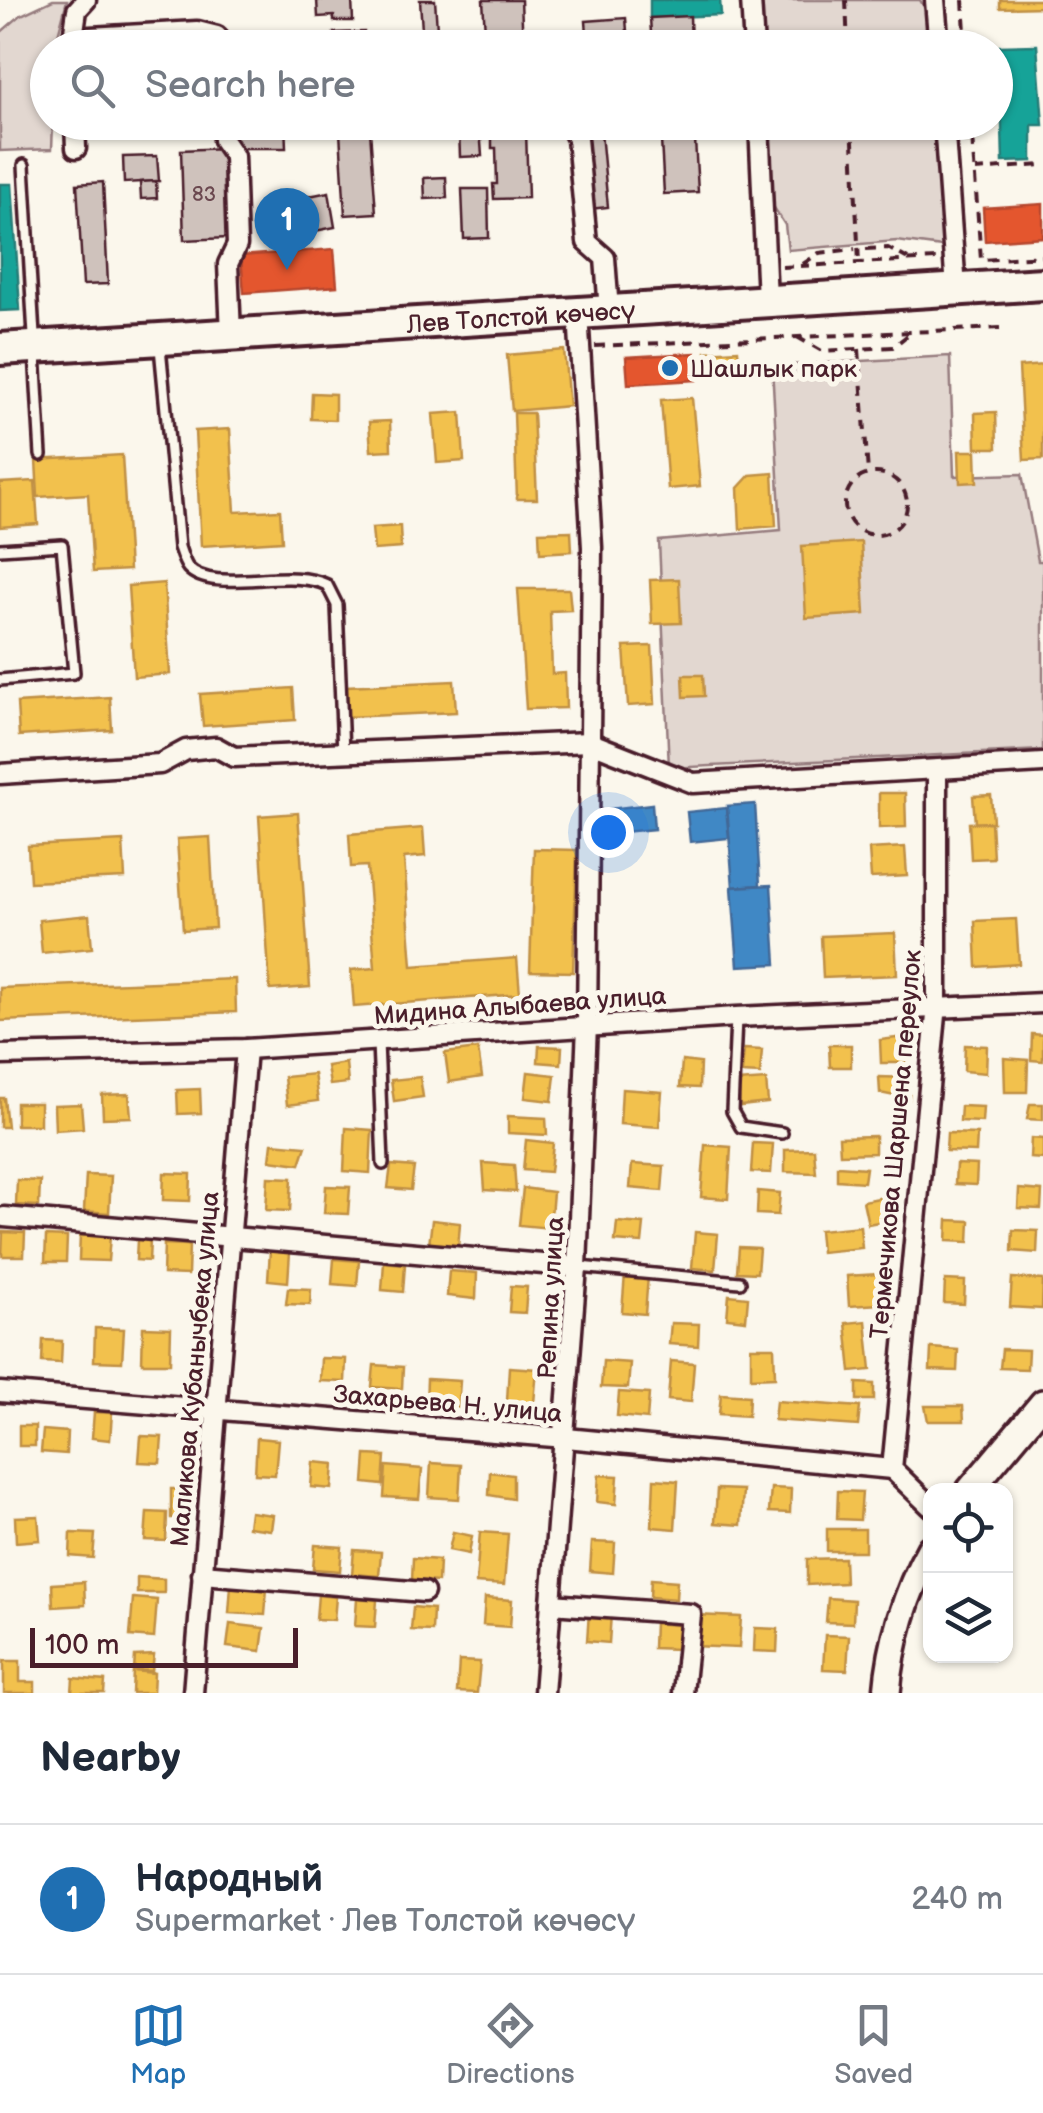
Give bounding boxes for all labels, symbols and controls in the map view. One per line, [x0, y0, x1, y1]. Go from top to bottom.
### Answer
search box [30, 30, 1013, 140]
icon: search [65, 58, 120, 113]
text: Search here [145, 63, 356, 108]
house number: 83 [192, 183, 216, 207]
pin: 1 [254, 188, 320, 270]
street label: Лев Толстой көчөсү [405, 295, 637, 341]
place label: Шашлык парк [690, 354, 858, 385]
marker: Шашлык парк [659, 357, 681, 379]
your location [583, 807, 634, 858]
street label: Термечикова Шаршена переулок [864, 947, 929, 1340]
street label: Мидина Алыбаева улица [373, 981, 668, 1032]
street label: Маликова Кубанычбека улица [165, 1190, 226, 1548]
street label: Репина улица [532, 1216, 571, 1380]
street label: Захарьева Н. улица [332, 1379, 564, 1430]
map controls [923, 1483, 1013, 1663]
button: locate [923, 1483, 1013, 1573]
button: layers [923, 1573, 1013, 1663]
scale bar [30, 1623, 298, 1668]
text: 100 m [45, 1629, 119, 1662]
text: Nearby [40, 1733, 180, 1784]
text: Народный [135, 1857, 323, 1902]
text: 1 [66, 1880, 79, 1919]
text: 240 m [911, 1880, 1003, 1919]
text: Supermarket · Лев Толстой көчөсү [135, 1902, 636, 1941]
tab: Map [130, 1998, 186, 2091]
tab: Directions [446, 1998, 575, 2091]
tab: Saved [835, 1998, 913, 2091]

